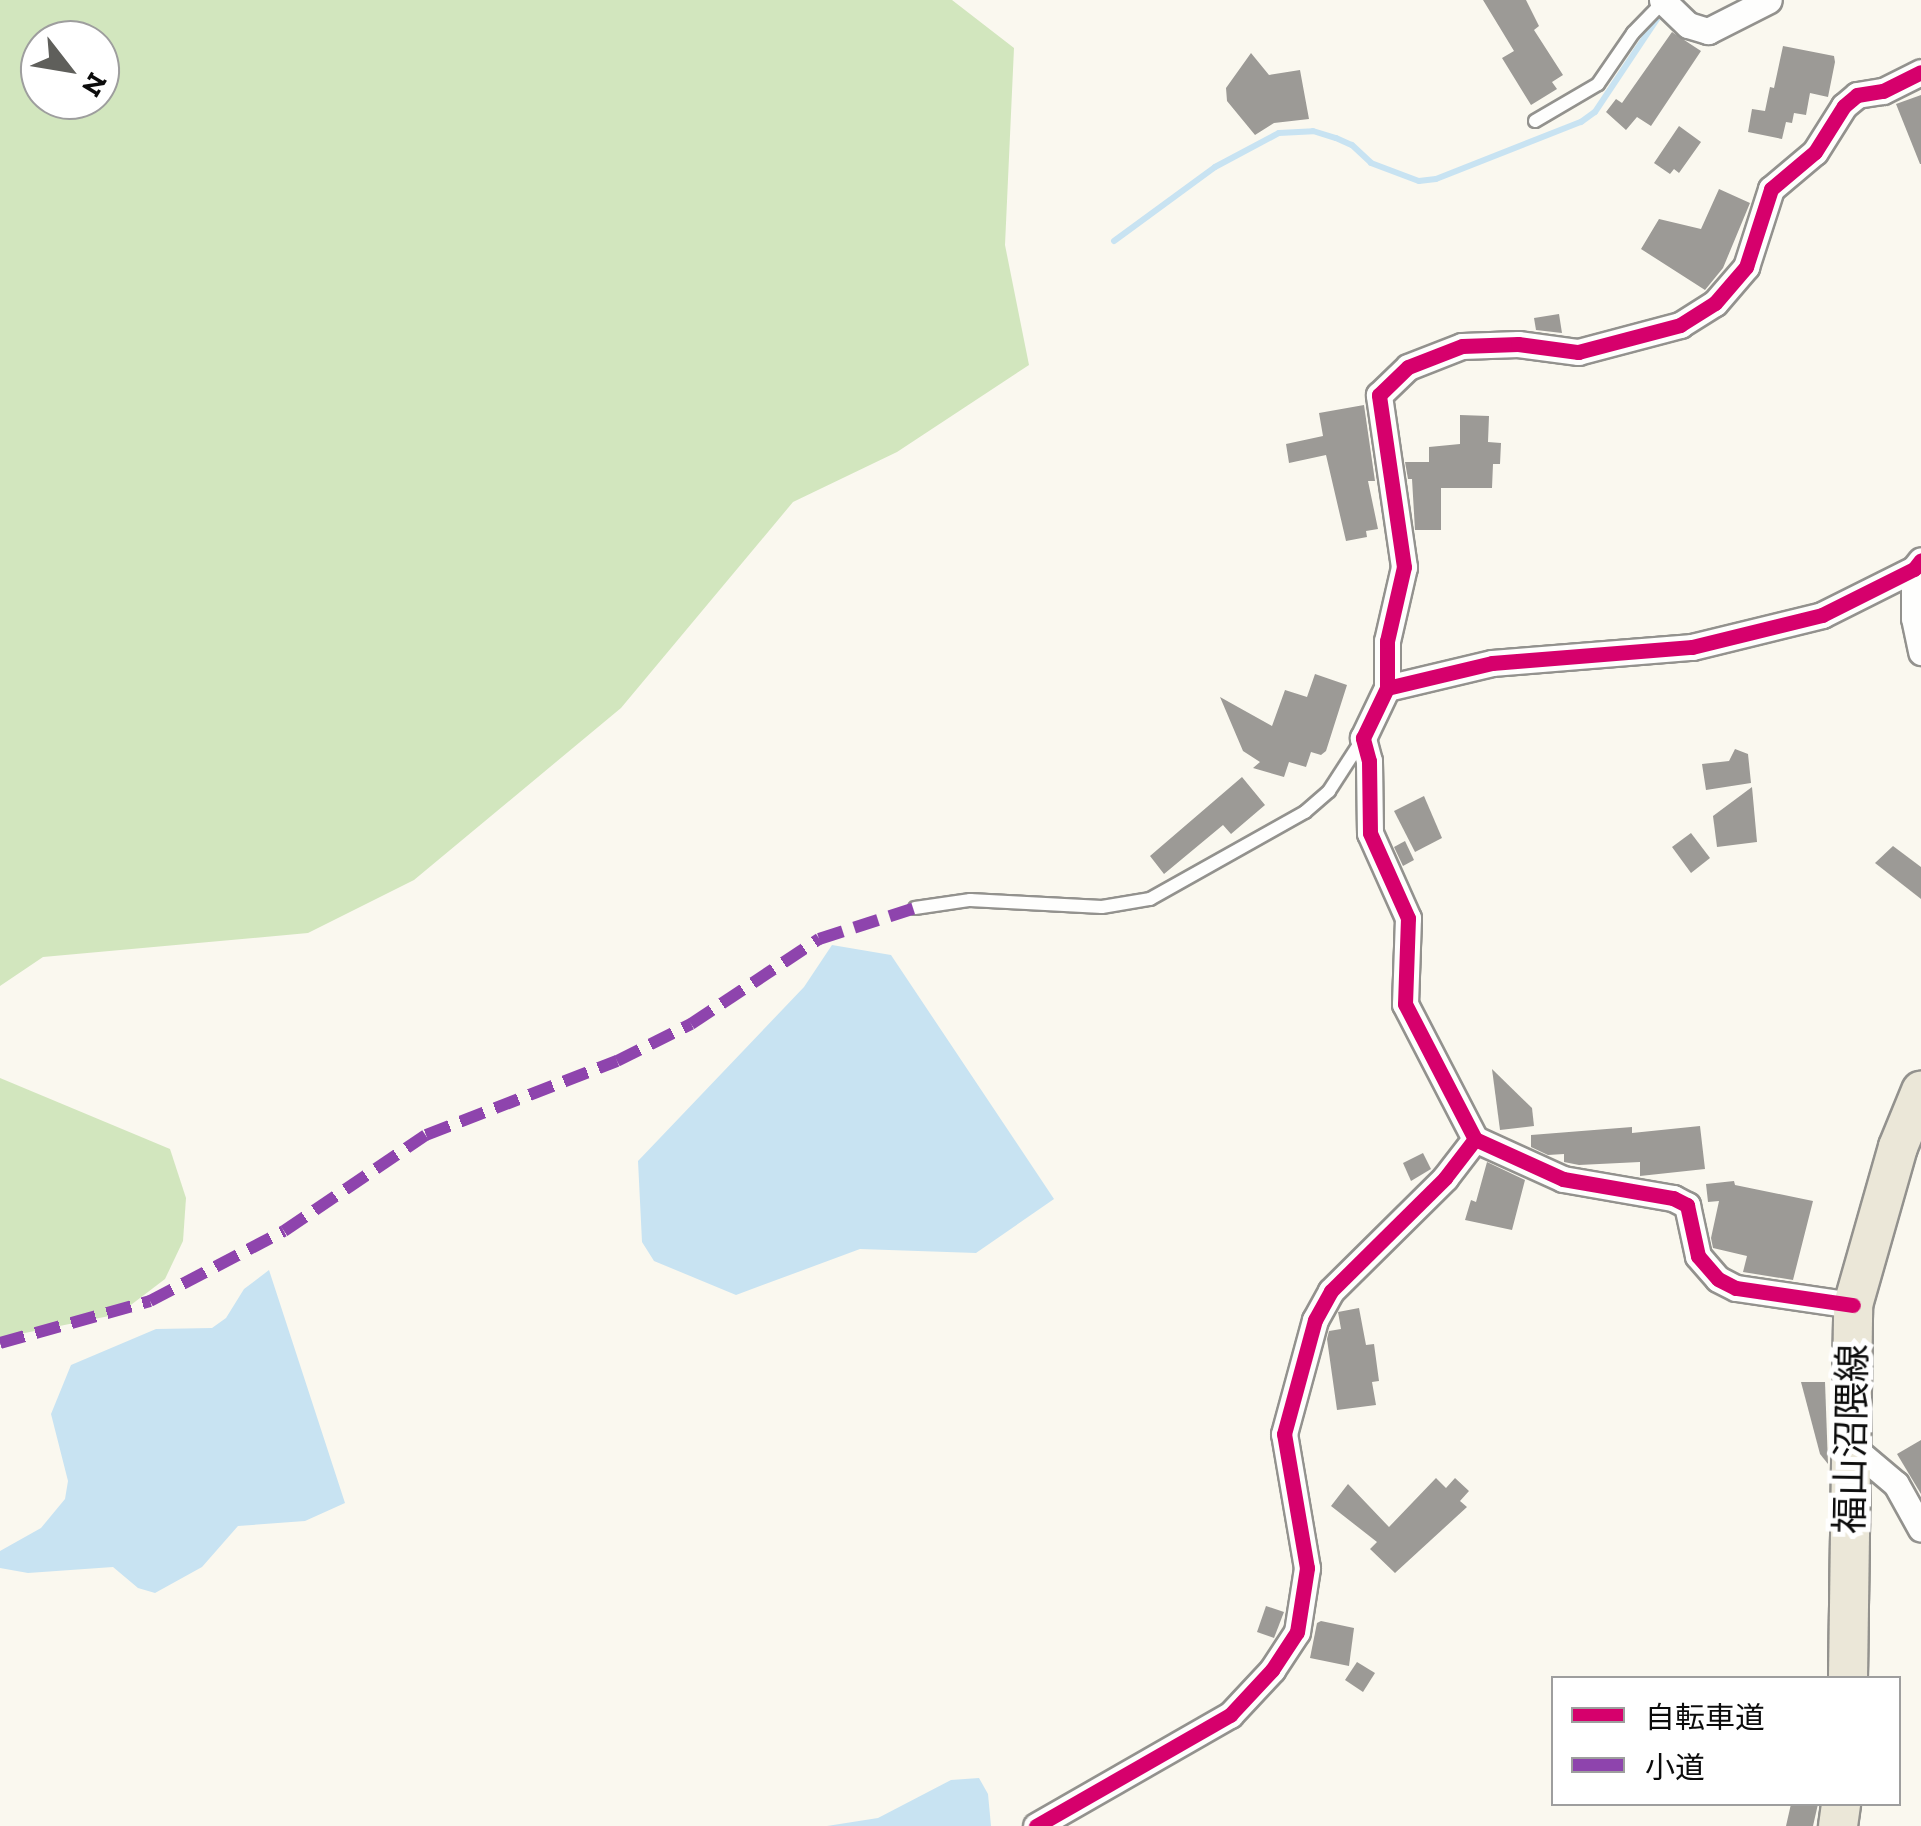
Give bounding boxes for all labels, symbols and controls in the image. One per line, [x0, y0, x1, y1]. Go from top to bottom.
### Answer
north arrow [20, 20, 120, 120]
text: N [75, 67, 114, 102]
street label: 福山沼隈線 [1828, 1344, 1876, 1534]
legend [1551, 1676, 1901, 1806]
text: 自転車道 [1645, 1700, 1765, 1736]
text: 小道 [1645, 1750, 1705, 1786]

